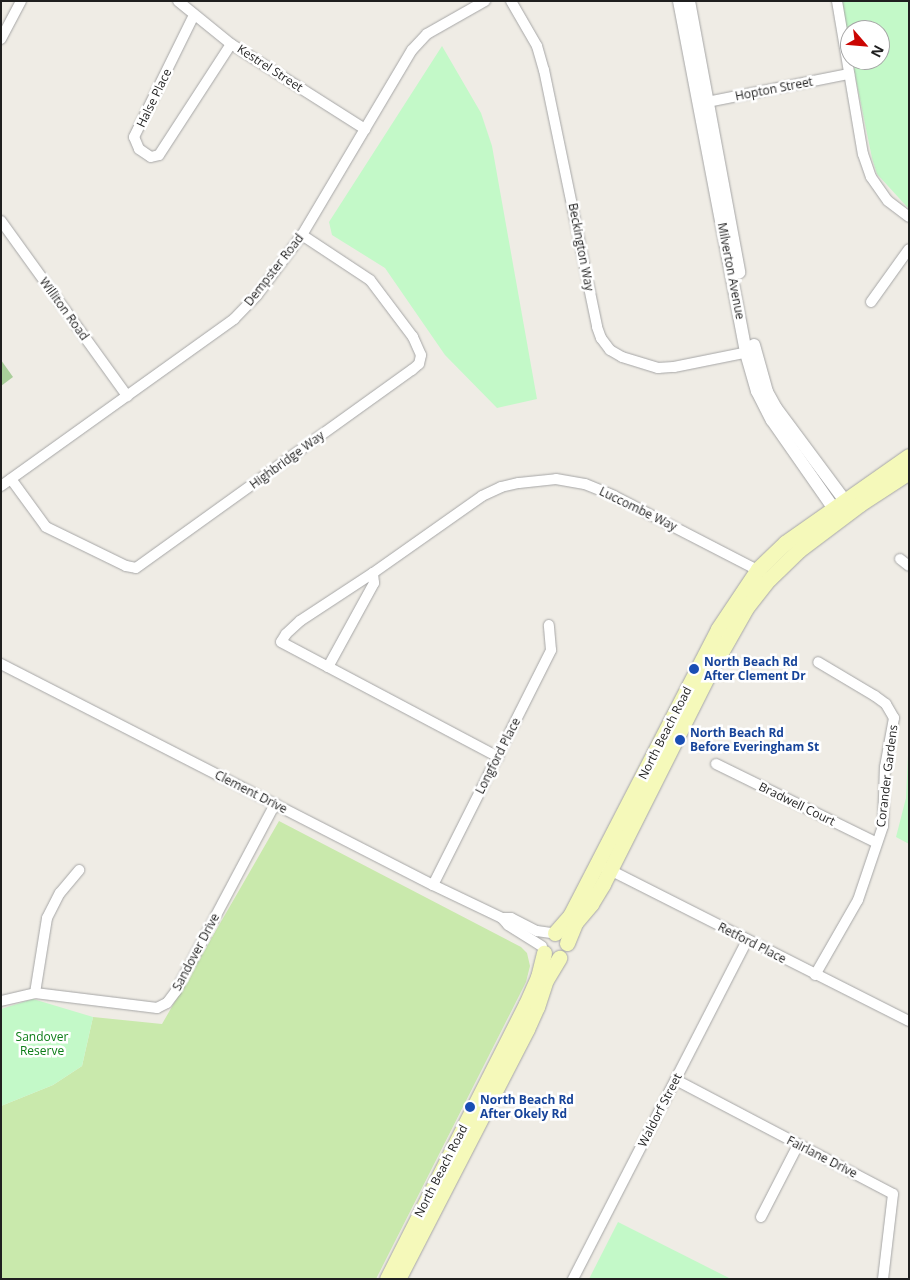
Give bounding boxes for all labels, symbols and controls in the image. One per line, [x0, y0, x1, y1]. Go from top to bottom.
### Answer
north arrow [840, 20, 890, 70]
street label: Kestrel Street [234, 41, 306, 95]
text: N [867, 42, 889, 61]
street label: Halse Place [134, 66, 174, 130]
street label: Hopton Street [734, 74, 814, 104]
street label: Beckington Way [565, 202, 597, 292]
street label: Milverton Avenue [715, 221, 747, 321]
street label: Dempster Road [241, 231, 307, 309]
street label: Williton Road [36, 275, 92, 343]
street label: Highbridge Way [247, 428, 327, 492]
street label: Luccombe Way [597, 484, 679, 534]
place label: North Beach Rd After Clement Dr [704, 655, 806, 683]
marker: North Beach Rd After Clement Dr [688, 663, 700, 675]
street label: North Beach Road [635, 684, 695, 782]
street label: Longford Place [473, 716, 523, 796]
street label: Corander Gardens [874, 724, 900, 828]
place label: North Beach Rd Before Everingham St [690, 726, 819, 754]
marker: North Beach Rd Before Everingham St [674, 734, 686, 746]
street label: Clement Drive [212, 768, 290, 816]
street label: Bradwell Court [756, 779, 838, 829]
street label: Sandover Drive [170, 911, 222, 993]
street label: Retford Place [716, 920, 788, 966]
park label: Sandover Reserve [16, 1030, 68, 1058]
street label: Waldorf Street [635, 1071, 685, 1149]
place label: North Beach Rd After Okely Rd [480, 1093, 574, 1121]
marker: North Beach Rd After Okely Rd [464, 1101, 476, 1113]
street label: North Beach Road [411, 1122, 471, 1220]
street label: Fairlane Drive [784, 1133, 860, 1181]

